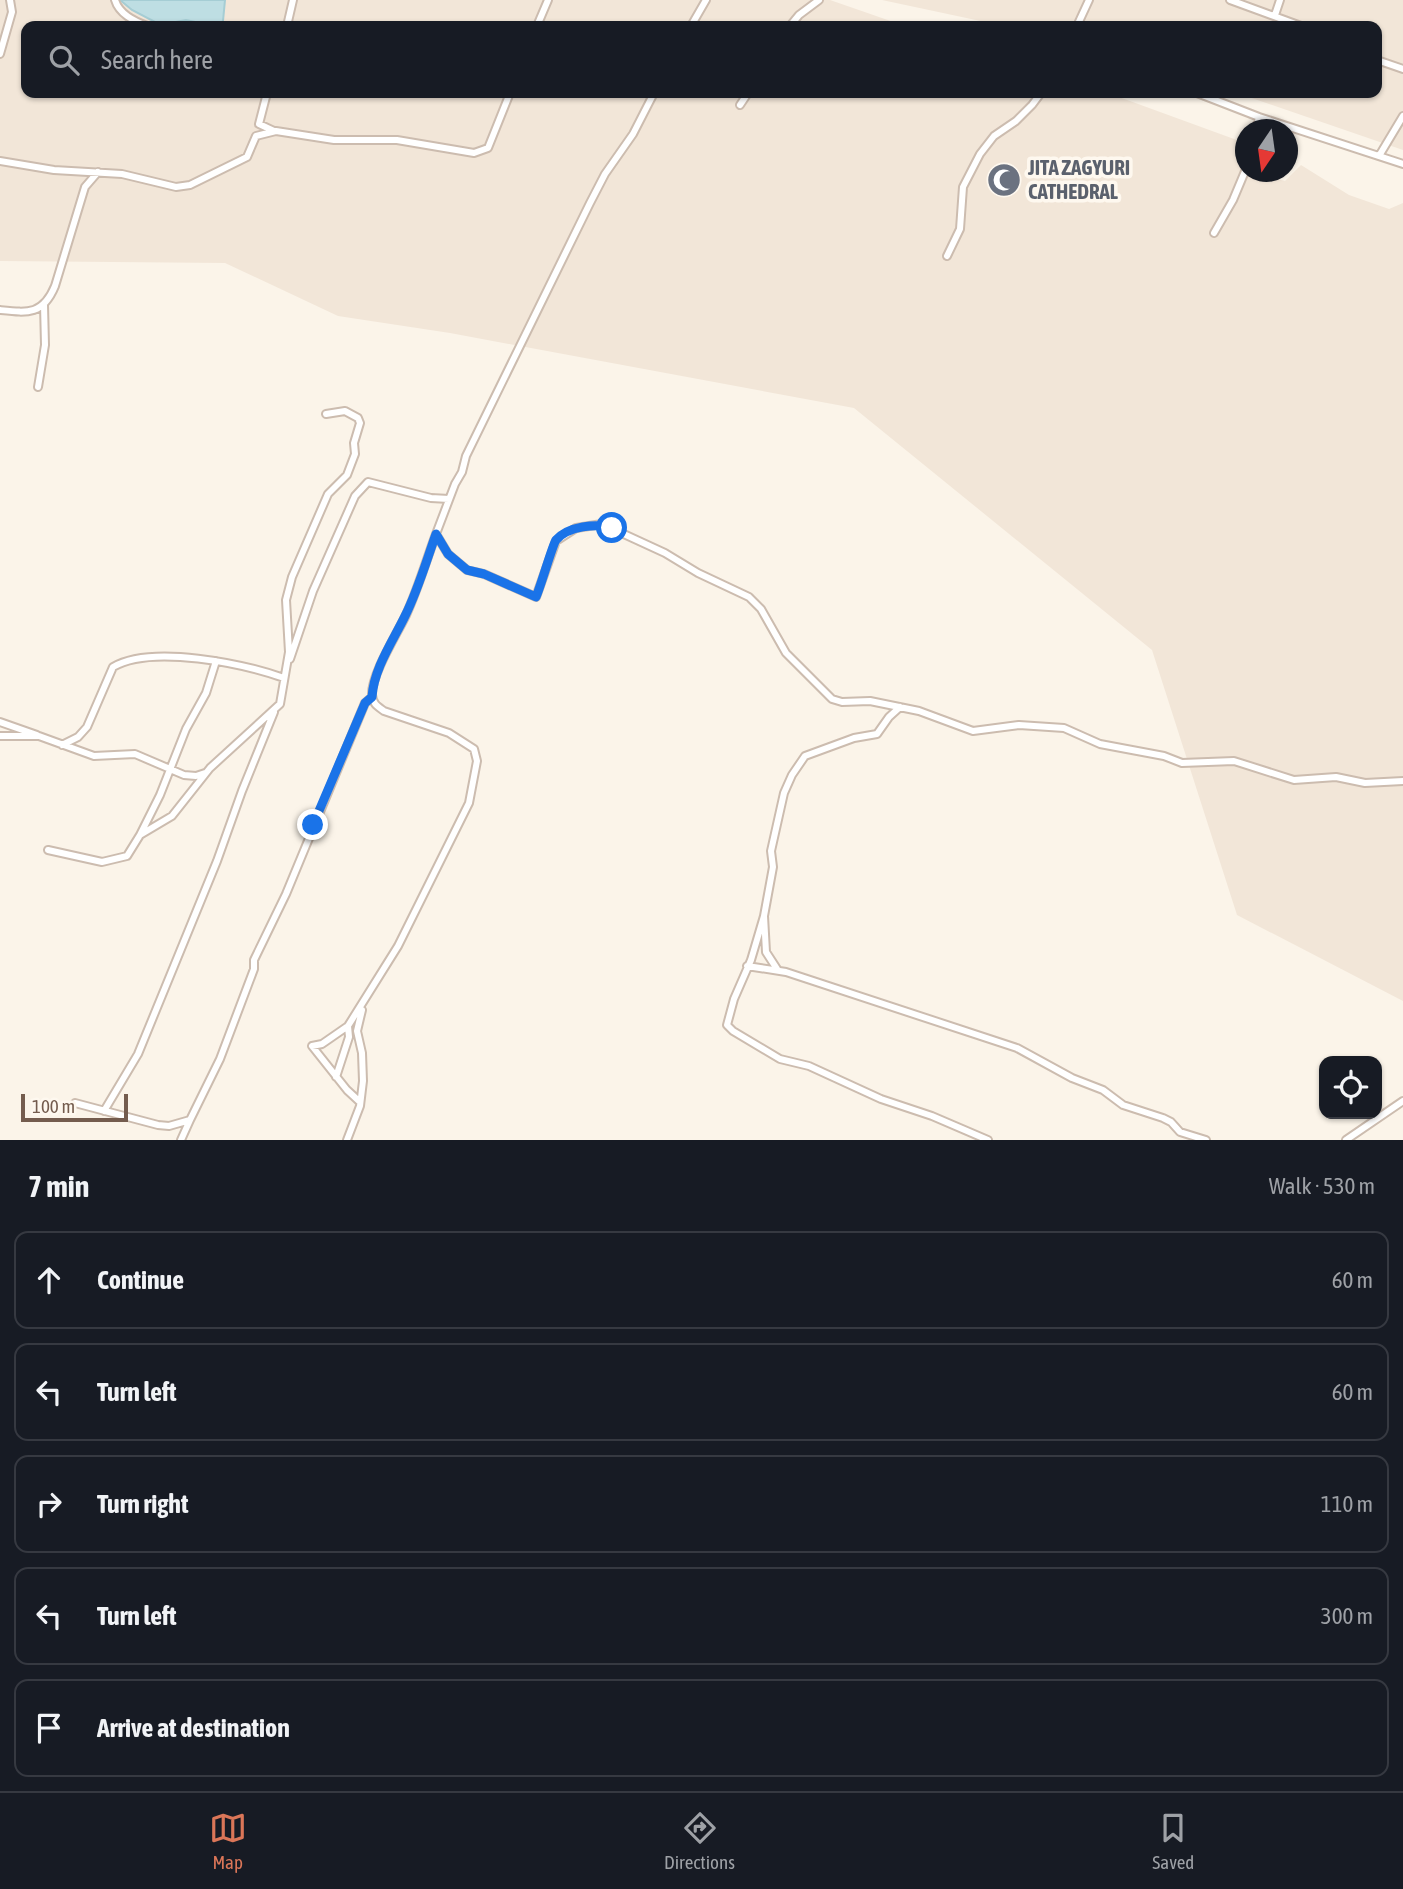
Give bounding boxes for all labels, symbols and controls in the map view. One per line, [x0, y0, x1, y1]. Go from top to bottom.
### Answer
search box [21, 21, 1382, 98]
icon: search [45, 41, 83, 79]
text: Search here [101, 45, 213, 75]
north arrow [1235, 119, 1298, 182]
place label: JITA ZAGYURI CATHEDRAL [1027, 155, 1130, 203]
mosque icon: JITA ZAGYURI CATHEDRAL [985, 161, 1023, 199]
route start [596, 512, 627, 543]
route end [297, 809, 328, 840]
map controls [1319, 1056, 1382, 1119]
button: locate [1319, 1056, 1382, 1119]
scale bar [21, 1091, 128, 1123]
text: 100 m [32, 1095, 75, 1117]
text: 7 min [28, 1169, 89, 1203]
text: Walk · 530 m [1269, 1173, 1375, 1199]
icon: ahead [30, 1261, 68, 1299]
text: Continue [97, 1265, 184, 1295]
text: 60 m [1332, 1267, 1373, 1293]
icon: left [30, 1373, 68, 1411]
text: Turn left [97, 1377, 177, 1407]
text: 60 m [1332, 1379, 1373, 1405]
icon: right [30, 1485, 68, 1523]
text: Turn right [97, 1489, 188, 1519]
text: 110 m [1321, 1491, 1373, 1517]
icon: left [30, 1597, 68, 1635]
text: Turn left [97, 1601, 177, 1631]
text: 300 m [1321, 1603, 1373, 1629]
icon: arrive [30, 1709, 68, 1747]
text: Arrive at destination [97, 1713, 290, 1743]
tab: Map [209, 1809, 247, 1873]
tab: Directions [664, 1809, 735, 1873]
tab: Saved [1152, 1809, 1194, 1873]

